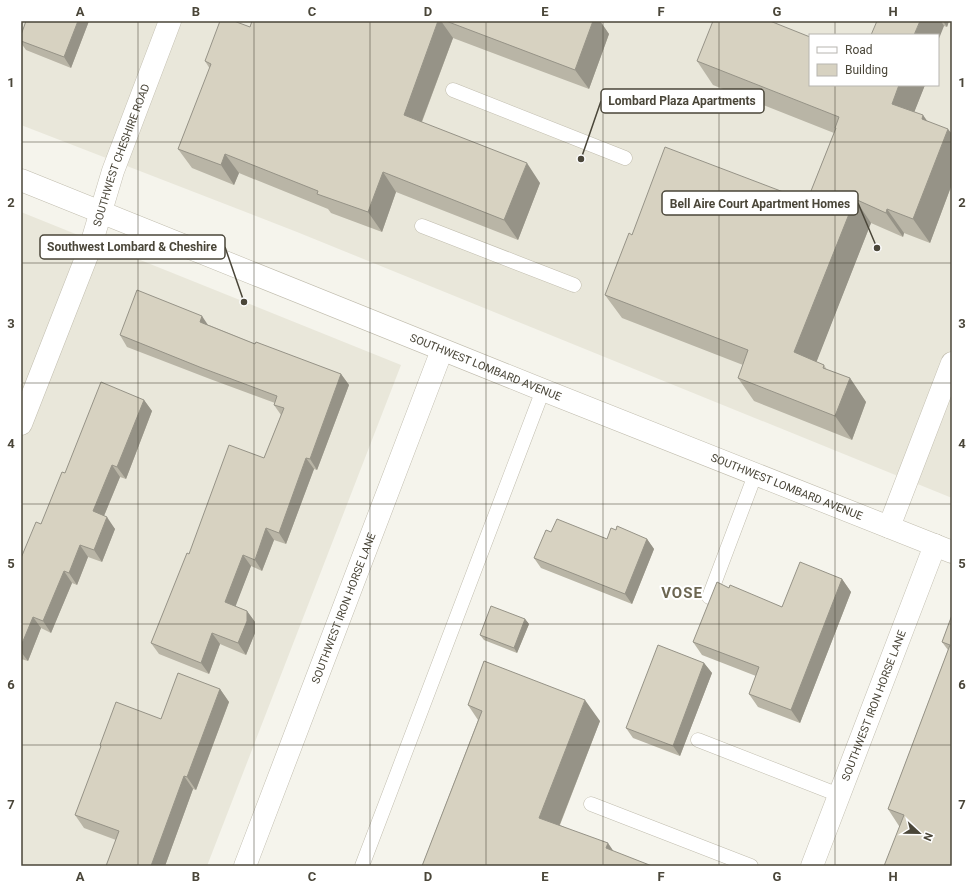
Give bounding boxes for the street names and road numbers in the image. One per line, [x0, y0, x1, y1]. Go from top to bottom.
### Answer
street label: SOUTHWEST CHESHIRE ROAD [91, 82, 153, 228]
street label: SOUTHWEST LOMBARD AVENUE [408, 331, 563, 404]
street label: SOUTHWEST LOMBARD AVENUE [709, 451, 864, 523]
street label: SOUTHWEST IRON HORSE LANE [309, 531, 379, 686]
street label: SOUTHWEST IRON HORSE LANE [839, 628, 909, 783]

